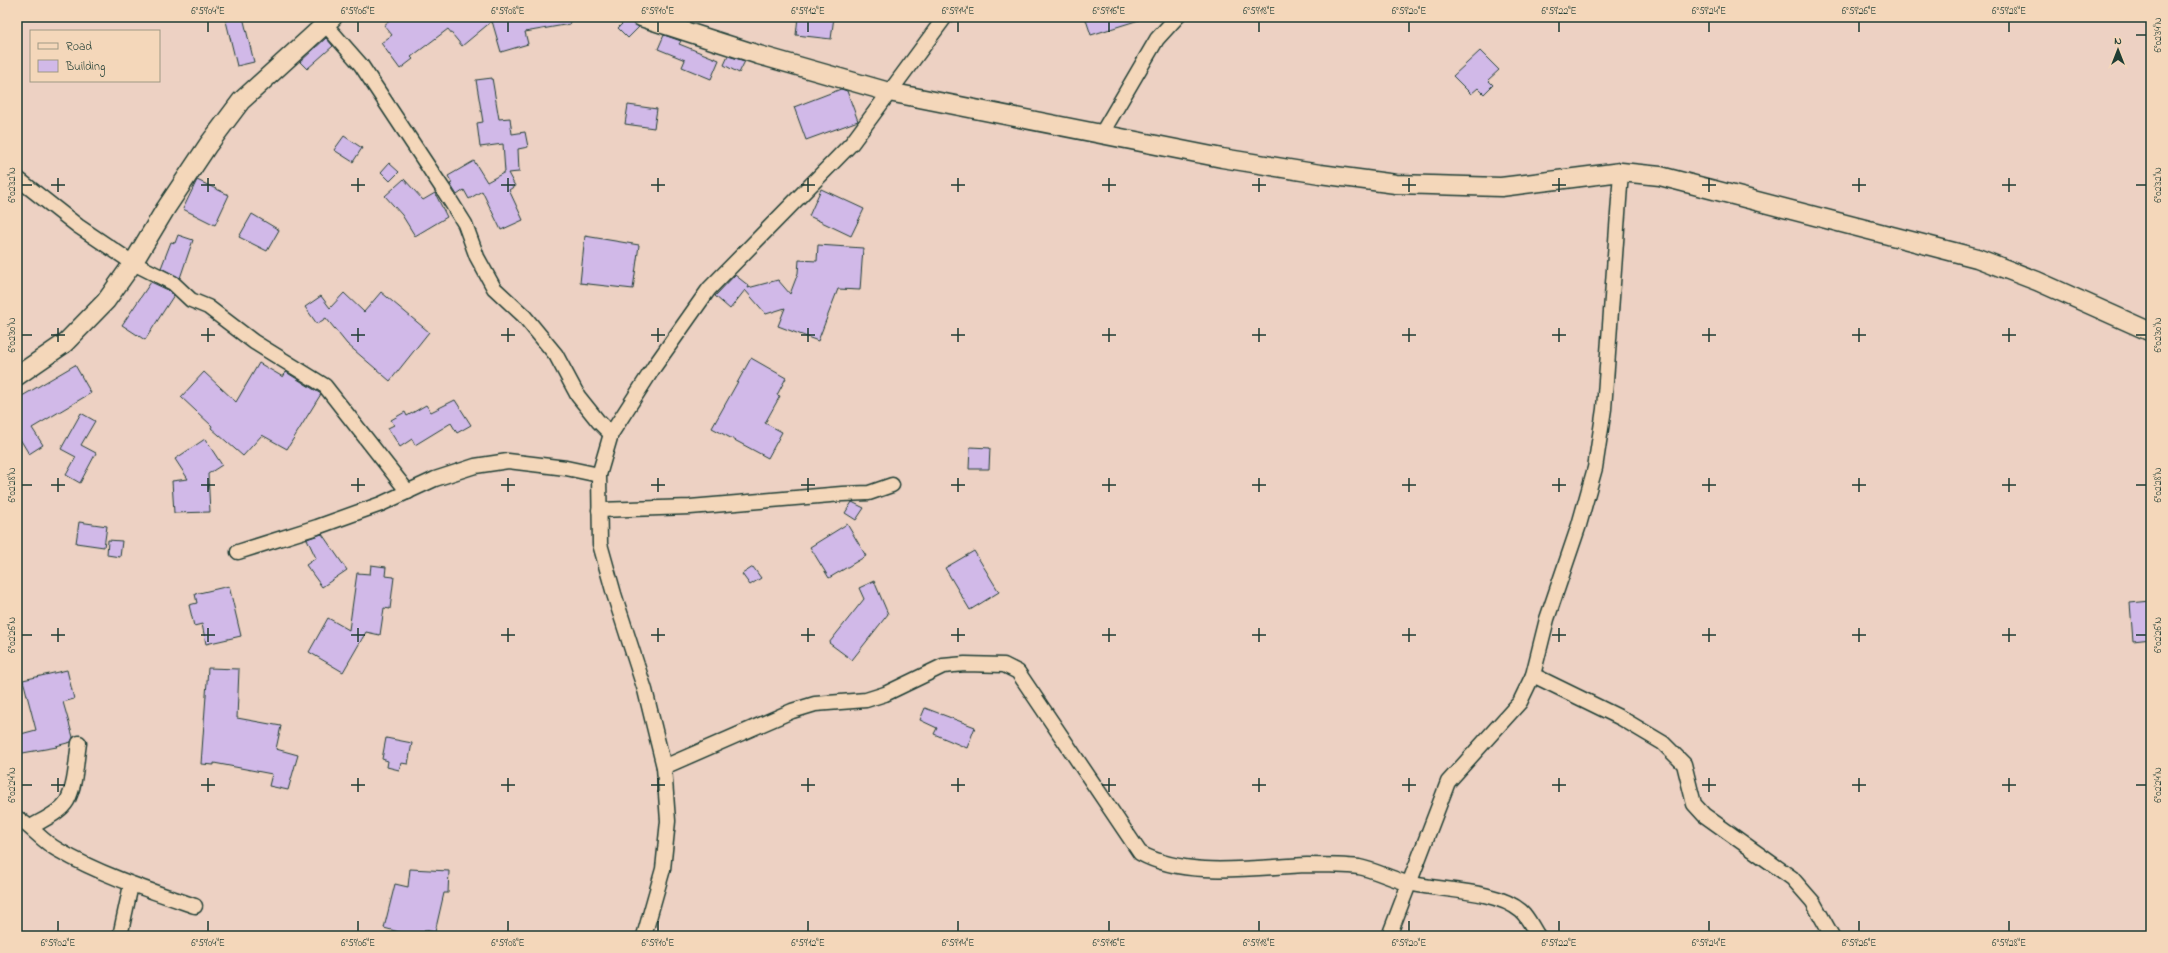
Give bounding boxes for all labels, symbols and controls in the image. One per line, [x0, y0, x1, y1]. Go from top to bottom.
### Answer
text: 6°59'04"E [191, 4, 225, 19]
text: 6°59'06"E [341, 4, 375, 19]
text: 6°59'08"E [491, 4, 525, 19]
text: 6°59'10"E [642, 4, 674, 19]
text: 6°59'12"E [791, 4, 825, 19]
text: 6°59'14"E [942, 4, 974, 19]
text: 6°59'16"E [1093, 4, 1125, 19]
text: 6°59'18"E [1243, 4, 1275, 19]
text: 6°59'20"E [1392, 4, 1426, 19]
text: 6°59'22"E [1541, 4, 1577, 19]
text: 6°59'24"E [1692, 4, 1726, 19]
text: 6°59'26"E [1842, 4, 1876, 19]
text: 6°59'28"E [1992, 4, 2026, 19]
text: 6°02'34"N [2151, 17, 2166, 52]
legend [30, 30, 160, 82]
north arrow [2098, 30, 2138, 70]
text: N [2114, 33, 2122, 49]
text: Road [66, 38, 92, 56]
text: Building [65, 58, 105, 77]
text: 6°02'32"N [5, 167, 20, 203]
text: 6°02'32"N [2151, 167, 2166, 203]
text: 6°02'30"N [5, 317, 20, 352]
text: 6°02'30"N [2151, 317, 2166, 352]
text: 6°02'28"N [5, 467, 20, 503]
text: 6°02'28"N [2151, 467, 2166, 503]
text: 6°02'26"N [5, 617, 20, 653]
text: 6°02'26"N [2151, 617, 2166, 653]
text: 6°02'24"N [5, 767, 20, 803]
text: 6°02'24"N [2151, 767, 2166, 803]
text: 6°59'02"E [41, 936, 75, 951]
text: 6°59'04"E [191, 936, 225, 951]
text: 6°59'06"E [341, 936, 375, 951]
text: 6°59'08"E [491, 936, 525, 951]
text: 6°59'10"E [642, 936, 674, 951]
text: 6°59'12"E [791, 936, 825, 951]
text: 6°59'14"E [942, 936, 974, 951]
text: 6°59'16"E [1093, 936, 1125, 951]
text: 6°59'18"E [1243, 936, 1275, 951]
text: 6°59'20"E [1392, 936, 1426, 951]
text: 6°59'22"E [1541, 936, 1577, 951]
text: 6°59'24"E [1692, 936, 1726, 951]
text: 6°59'26"E [1842, 936, 1876, 951]
text: 6°59'28"E [1992, 936, 2026, 951]

